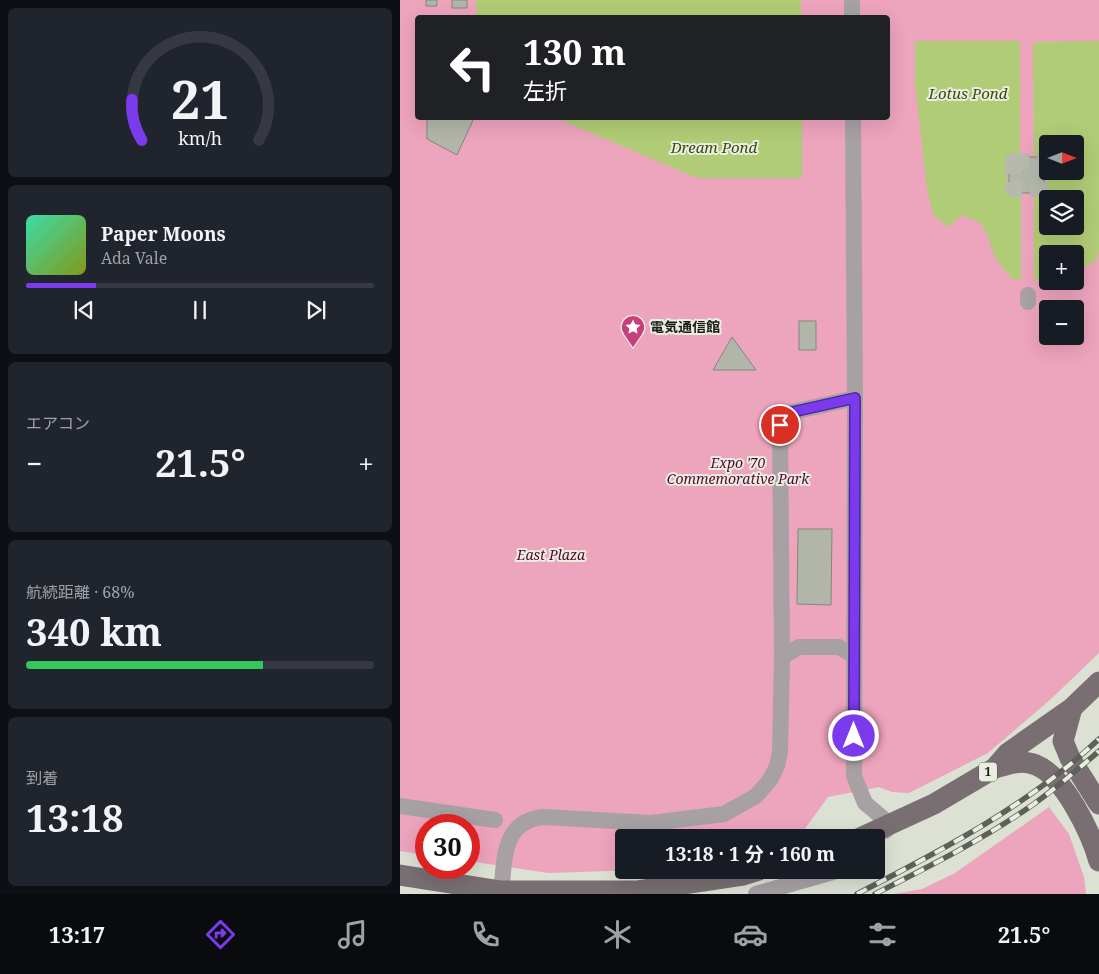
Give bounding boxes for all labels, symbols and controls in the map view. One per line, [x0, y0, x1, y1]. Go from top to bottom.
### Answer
text: 130 m [523, 28, 626, 75]
icon: left [440, 35, 505, 100]
text: 21 [171, 63, 229, 134]
text: 左折 [523, 75, 567, 105]
water label: Lotus Pond [928, 83, 1008, 103]
text: km/h [178, 126, 222, 150]
north arrow [1039, 135, 1084, 180]
map controls [1039, 135, 1084, 345]
water label: Dream Pond [670, 137, 758, 157]
button: layers [1039, 190, 1084, 235]
text: Paper Moons [101, 221, 226, 247]
button: + [1039, 245, 1084, 290]
text: Ada Vale [101, 247, 167, 269]
icon: previous [70, 296, 98, 324]
icon: pause [186, 296, 214, 324]
icon: next [302, 296, 330, 324]
button: − [1039, 300, 1084, 345]
place icon: 電気通信館 [620, 314, 646, 348]
place label: 電気通信館 [650, 317, 720, 336]
pin [759, 404, 801, 446]
icon: arrive [766, 411, 794, 439]
text: エアコン [26, 412, 90, 434]
text: 21.5° [155, 436, 246, 488]
text: − [26, 444, 42, 482]
text: + [358, 444, 374, 482]
park label: Expo '70 Commemorative Park [667, 453, 810, 488]
park label: East Plaza [516, 545, 586, 564]
text: 航続距離 · 68% [26, 581, 135, 603]
text: 340 km [26, 605, 162, 657]
position arrow [827, 709, 879, 761]
road number: 1 [979, 762, 997, 782]
text: 到着 [26, 767, 58, 789]
text: 13:18 [26, 791, 123, 843]
speed limit sign: 30 [415, 814, 480, 879]
text: 13:18 · 1 分 · 160 m [665, 841, 835, 867]
icon: directions [203, 917, 238, 952]
icon: music [335, 917, 370, 952]
icon: phone [468, 917, 503, 952]
icon: climate [600, 917, 635, 952]
icon: car [733, 917, 768, 952]
icon: filters [865, 917, 900, 952]
text: 13:17 [49, 919, 105, 949]
text: 21.5° [998, 919, 1050, 949]

